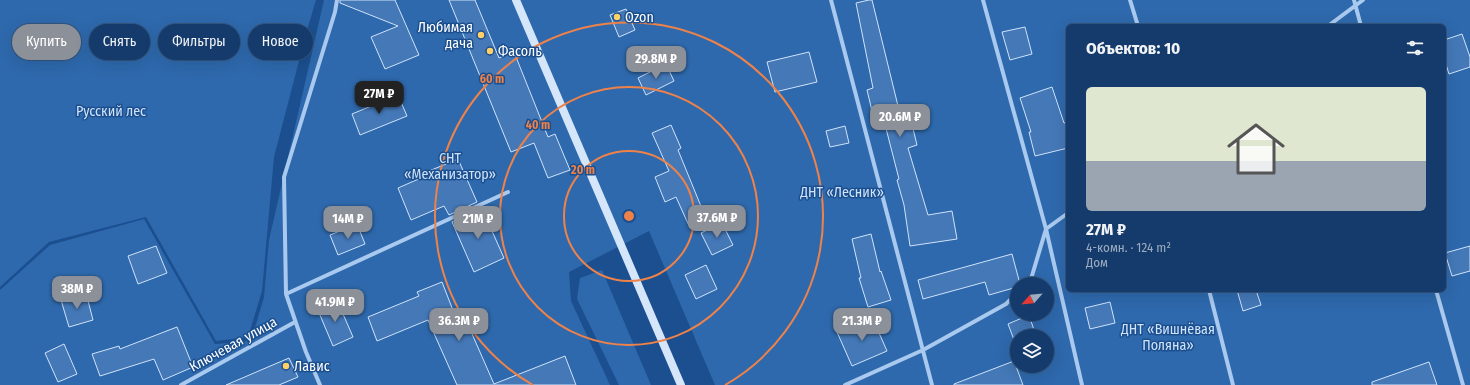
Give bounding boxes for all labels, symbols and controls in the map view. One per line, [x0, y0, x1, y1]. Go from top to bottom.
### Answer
place label: Ozon [625, 9, 654, 26]
marker: Ozon [612, 12, 622, 22]
place label: Любимая дача [418, 19, 473, 52]
chip: Купить [12, 24, 81, 60]
chip: Снять [89, 24, 150, 60]
chip: Фильтры [158, 24, 240, 60]
chip: Новое [248, 24, 313, 60]
marker: Любимая дача [476, 30, 486, 40]
icon: filters [1404, 37, 1426, 59]
text: Объектов: 10 [1086, 38, 1180, 59]
place label: Фасоль [498, 43, 542, 60]
marker: Фасоль [485, 46, 495, 56]
pin: 29.8M ₽ [619, 46, 693, 80]
text: 29.8M ₽ [635, 51, 677, 66]
text: 60 m [480, 72, 504, 86]
pin: 27M ₽ [351, 81, 407, 115]
text: 27M ₽ [364, 86, 394, 101]
park label: Русский лес [76, 103, 146, 120]
pin: 20.6M ₽ [863, 104, 937, 138]
text: 20.6M ₽ [879, 109, 921, 124]
icon: home [1220, 113, 1292, 185]
text: 40 m [526, 118, 550, 132]
park label: СНТ «Механизатор» [404, 150, 496, 183]
text: 20 m [570, 163, 595, 177]
park label: ДНТ «Лесник» [799, 184, 884, 201]
pin: 37.6M ₽ [680, 205, 754, 239]
pin: 14M ₽ [320, 206, 376, 240]
pin: 21M ₽ [450, 206, 506, 240]
centre of rings [622, 209, 636, 223]
text: 37.6M ₽ [697, 210, 737, 225]
text: 14M ₽ [332, 211, 364, 226]
text: 21M ₽ [463, 211, 493, 226]
text: 27M ₽ [1086, 219, 1126, 240]
text: 4-комн. · 124 m² [1086, 240, 1171, 255]
text: Дом [1086, 255, 1108, 270]
pin: 38M ₽ [49, 276, 105, 310]
north arrow [1010, 277, 1054, 321]
map controls [1010, 277, 1054, 373]
text: 38M ₽ [61, 281, 93, 296]
pin: 41.9M ₽ [298, 289, 372, 323]
text: 41.9M ₽ [315, 294, 355, 309]
pin: 36.3M ₽ [422, 308, 496, 342]
pin: 21.3M ₽ [825, 308, 899, 342]
street label: Ключевая улица [186, 313, 280, 376]
text: 36.3M ₽ [438, 313, 480, 328]
text: 21.3M ₽ [842, 313, 882, 328]
park label: ДНТ «Вишнёвая Поляна» [1120, 321, 1215, 354]
button: layers [1010, 329, 1054, 373]
place label: Лавис [294, 358, 330, 375]
marker: Лавис [281, 361, 291, 371]

